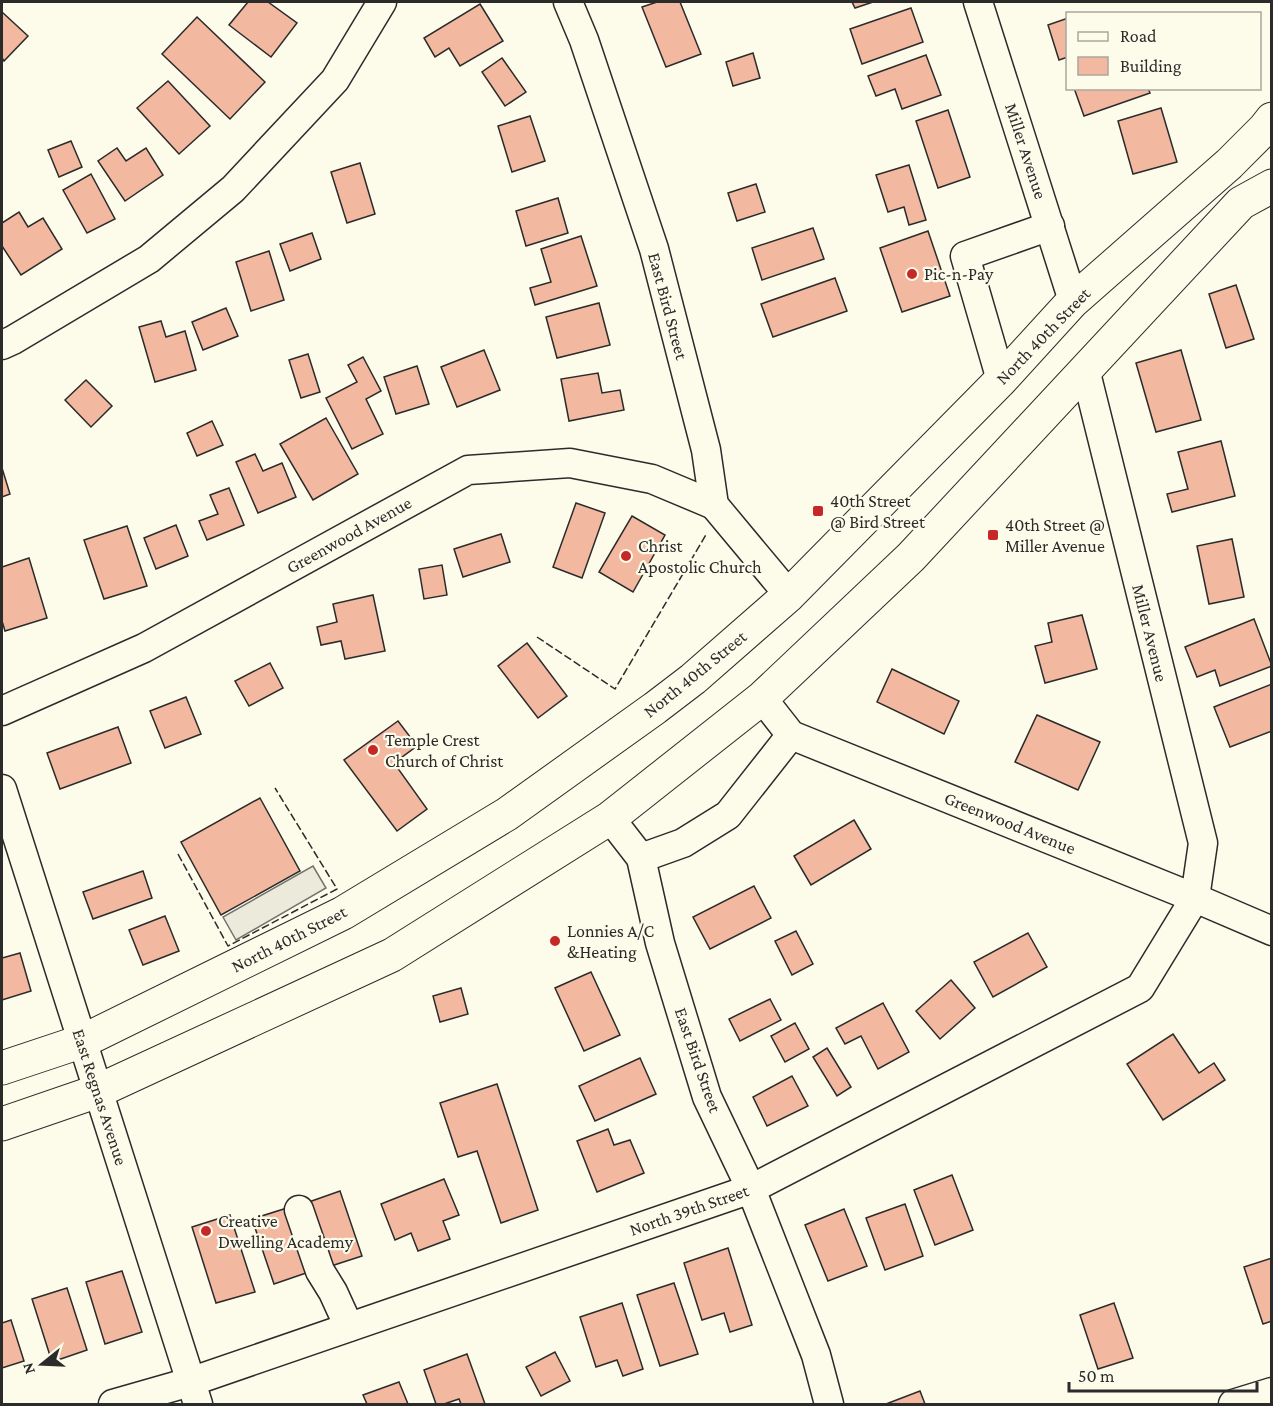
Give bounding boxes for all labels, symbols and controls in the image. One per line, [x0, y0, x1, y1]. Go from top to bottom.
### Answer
legend [1066, 12, 1261, 90]
text: Road [1120, 26, 1157, 46]
text: Building [1120, 56, 1182, 76]
street label: Miller Avenue [1001, 100, 1051, 202]
street label: East Bird Street [644, 250, 692, 363]
place label: Pic-n-Pay [924, 264, 994, 284]
marker: Pic-n-Pay [905, 267, 919, 281]
street label: North 40th Street [992, 283, 1095, 388]
place label: 40th Street @ Bird Street [830, 491, 926, 532]
street label: Greenwood Avenue [283, 492, 415, 578]
marker: 40th Street @ Bird Street [811, 504, 825, 518]
place label: 40th Street @ Miller Avenue [1005, 515, 1105, 556]
marker: 40th Street @ Miller Avenue [986, 528, 1000, 542]
place label: Christ Apostolic Church [638, 536, 762, 577]
marker: Christ Apostolic Church [619, 549, 633, 563]
street label: Miller Avenue [1128, 582, 1172, 684]
street label: North 40th Street [640, 626, 751, 722]
place label: Temple Crest Church of Christ [385, 730, 504, 771]
marker: Temple Crest Church of Christ [366, 743, 380, 757]
street label: Greenwood Avenue [942, 788, 1079, 858]
street label: North 40th Street [228, 901, 351, 977]
place label: Lonnies A/C &Heating [567, 921, 654, 962]
marker: Lonnies A/C &Heating [548, 934, 562, 948]
street label: East Bird Street [671, 1005, 726, 1116]
street label: East Regnas Avenue [68, 1026, 132, 1168]
street label: North 39th Street [627, 1180, 752, 1240]
place label: Creative Dwelling Academy [218, 1211, 354, 1252]
marker: Creative Dwelling Academy [199, 1224, 213, 1238]
north arrow [12, 1334, 72, 1394]
scale bar [1069, 1355, 1256, 1393]
text: N [18, 1361, 38, 1376]
text: 50 m [1078, 1366, 1115, 1386]

